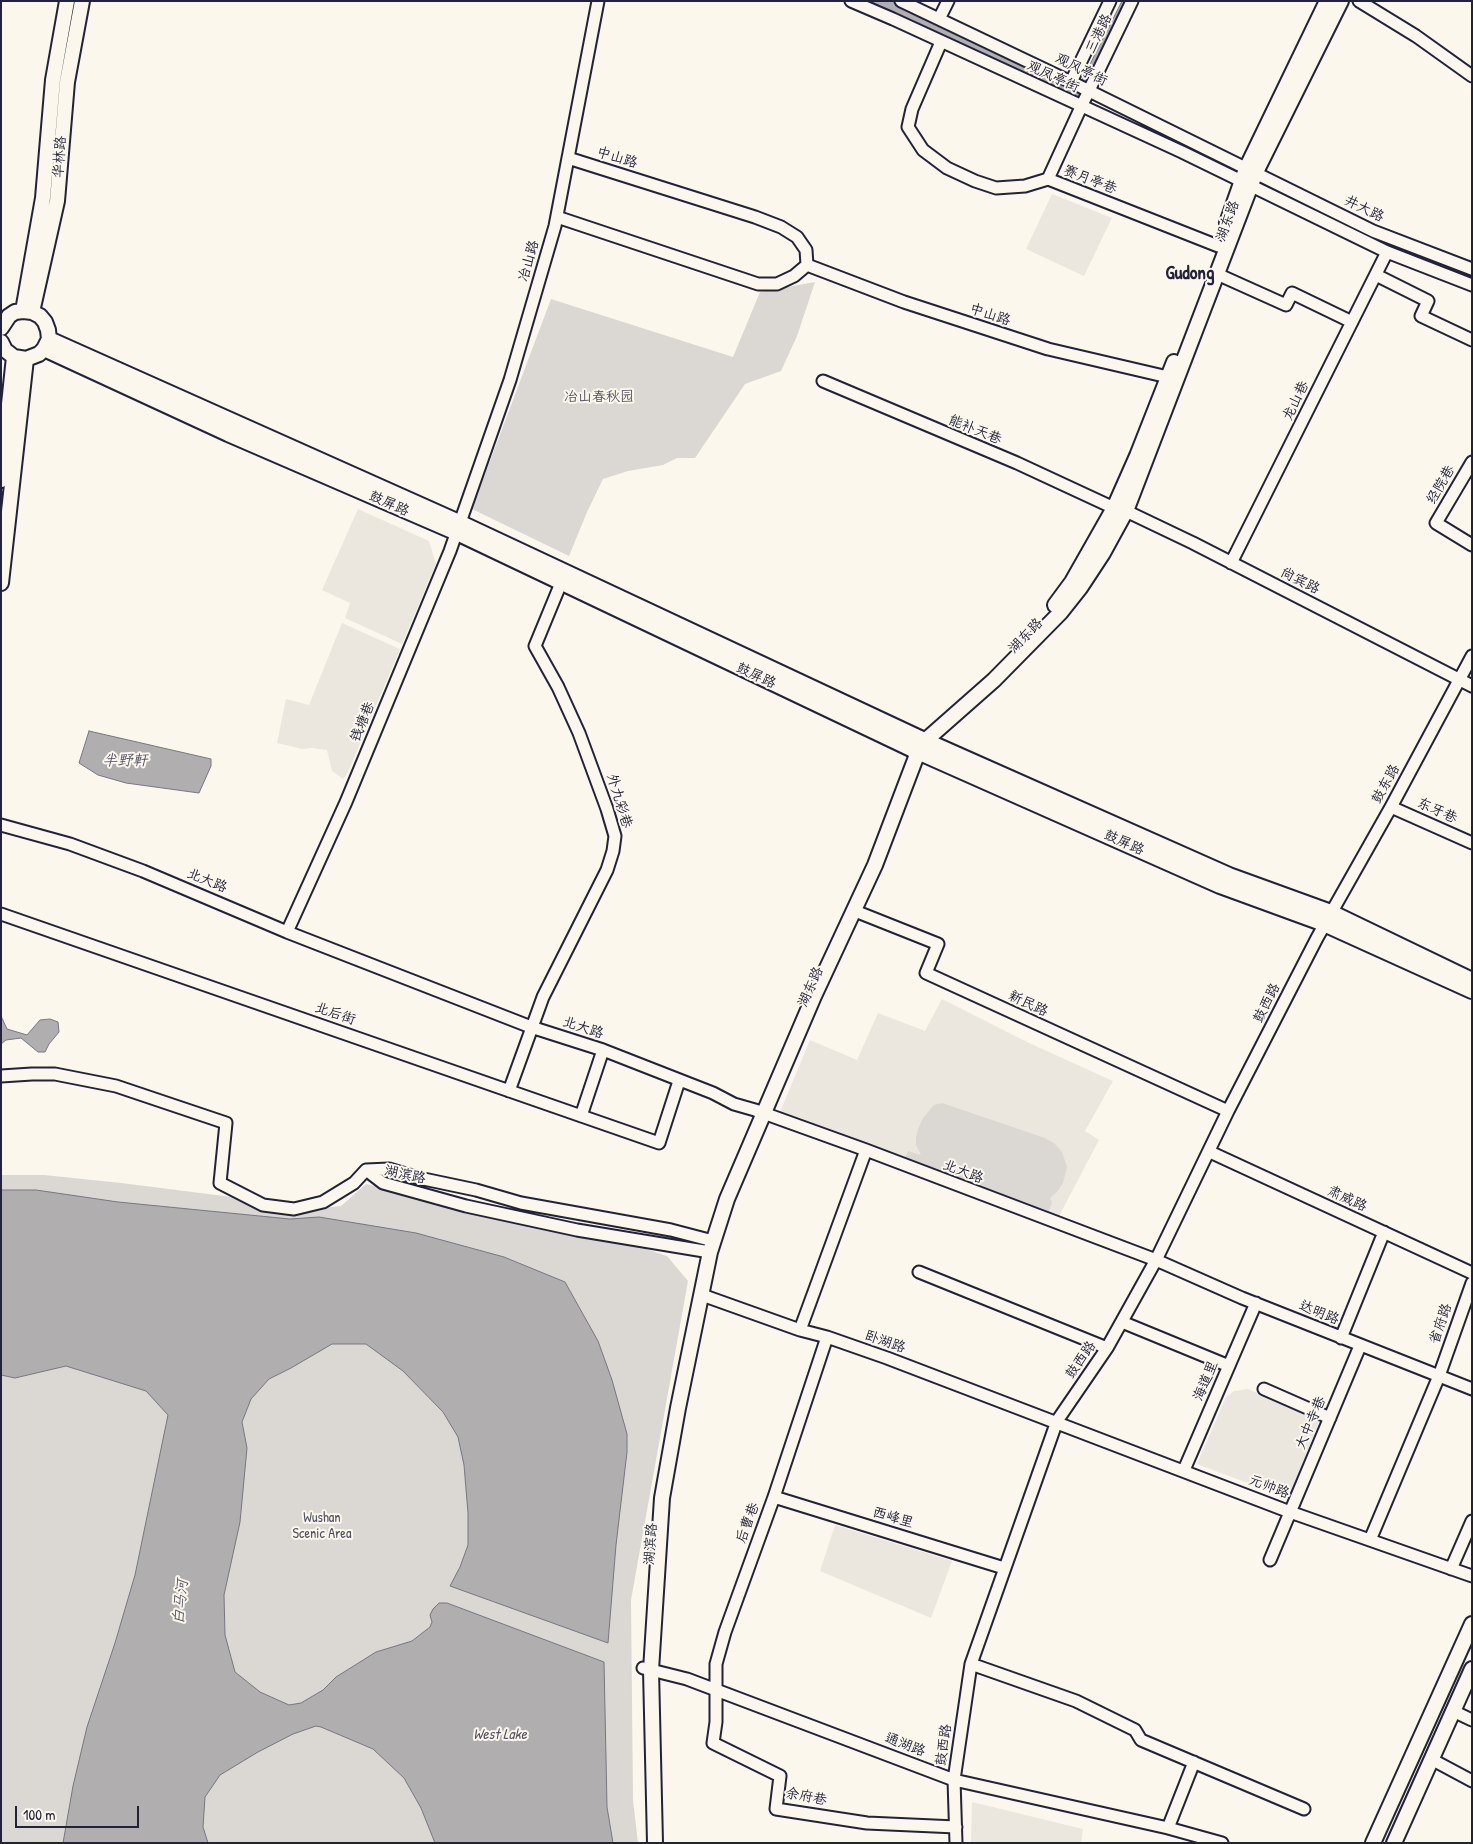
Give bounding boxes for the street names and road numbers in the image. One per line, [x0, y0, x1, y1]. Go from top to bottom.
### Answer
street label: 三港路 [1082, 11, 1116, 57]
street label: 观风亭街 [1052, 50, 1110, 90]
street label: 观凤亭街 [1024, 58, 1082, 96]
street label: 华林路 [50, 135, 70, 179]
street label: 中山路 [594, 144, 640, 172]
street label: 赛月亭巷 [1061, 162, 1119, 198]
street label: 井大路 [1341, 192, 1387, 226]
street label: 湖东路 [1213, 198, 1243, 244]
street label: 冶山路 [515, 238, 543, 284]
street label: 中山路 [967, 301, 1013, 329]
street label: 龙山巷 [1279, 378, 1313, 424]
street label: 能补天巷 [946, 412, 1004, 448]
street label: 经院巷 [1423, 463, 1459, 507]
street label: 鼓屏路 [366, 488, 412, 520]
street label: 尚宾路 [1277, 564, 1323, 598]
street label: 湖东路 [1005, 615, 1047, 657]
street label: 鼓屏路 [733, 660, 779, 692]
street label: 钱塘巷 [347, 699, 379, 745]
street label: 鼓东路 [1368, 762, 1404, 806]
street label: 外九彩巷 [603, 772, 635, 830]
street label: 东牙巷 [1414, 795, 1460, 827]
street label: 鼓屏路 [1101, 827, 1147, 859]
street label: 北大路 [184, 865, 230, 897]
street label: 湖东路 [795, 964, 827, 1010]
street label: 鼓西路 [1250, 980, 1284, 1026]
street label: 新民路 [1005, 988, 1051, 1020]
street label: 北后街 [312, 999, 358, 1029]
street label: 北大路 [560, 1014, 606, 1042]
street label: 北大路 [940, 1157, 986, 1187]
street label: 湖滨路 [383, 1162, 427, 1188]
street label: 肃威路 [1324, 1183, 1370, 1215]
street label: 达明路 [1296, 1297, 1342, 1329]
street label: 省府路 [1426, 1301, 1456, 1347]
street label: 卧湖路 [862, 1327, 908, 1357]
street label: 鼓西路 [1062, 1338, 1100, 1382]
street label: 海道里 [1190, 1358, 1222, 1404]
street label: 大中寺巷 [1292, 1394, 1330, 1452]
street label: 元帅路 [1246, 1472, 1292, 1502]
street label: 后曹巷 [733, 1500, 763, 1546]
street label: 西峰里 [870, 1504, 916, 1532]
street label: 湖滨路 [641, 1522, 661, 1566]
street label: 鼓西路 [933, 1723, 955, 1767]
street label: 通湖路 [882, 1730, 928, 1760]
street label: 余府巷 [784, 1785, 828, 1809]

